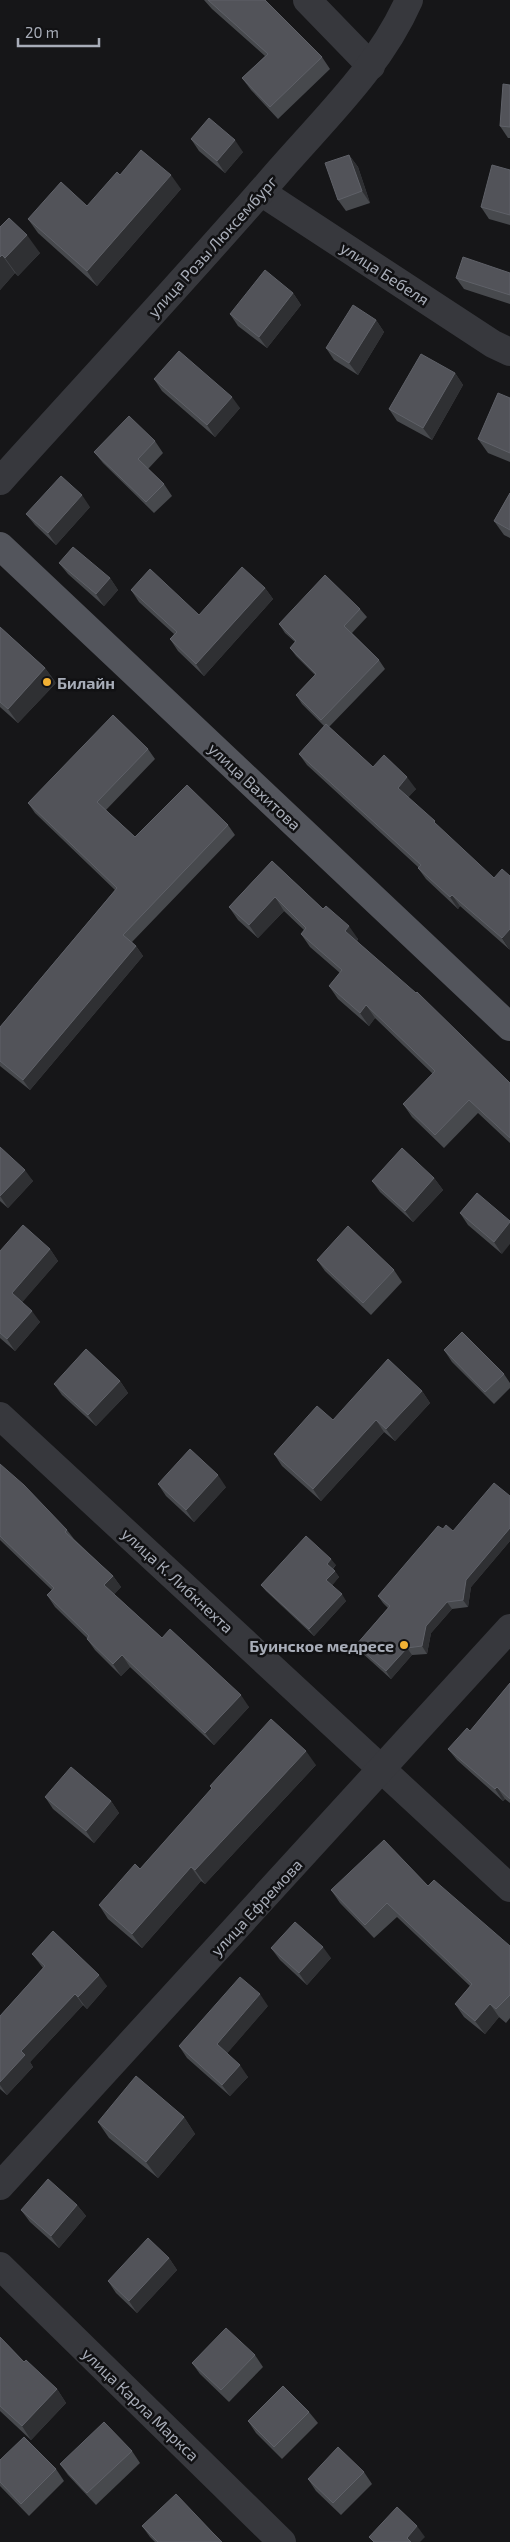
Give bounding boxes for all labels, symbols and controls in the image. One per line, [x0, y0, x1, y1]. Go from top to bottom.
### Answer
scale bar [18, 15, 99, 47]
text: 20 m [25, 23, 59, 41]
street label: улица Розы Люксембург [143, 171, 282, 321]
street label: улица Бебеля [337, 237, 433, 310]
place label: Билайн [57, 673, 115, 692]
marker: Билайн [41, 676, 53, 688]
street label: улица Вахитова [204, 738, 305, 834]
street label: улица К. Либкнехта [118, 1523, 238, 1637]
place label: Буинское медресе [249, 1636, 394, 1655]
marker: Буинское медресе [398, 1639, 410, 1651]
street label: улица Ефремова [206, 1855, 306, 1960]
street label: улица Карла Маркса [78, 2343, 203, 2465]

